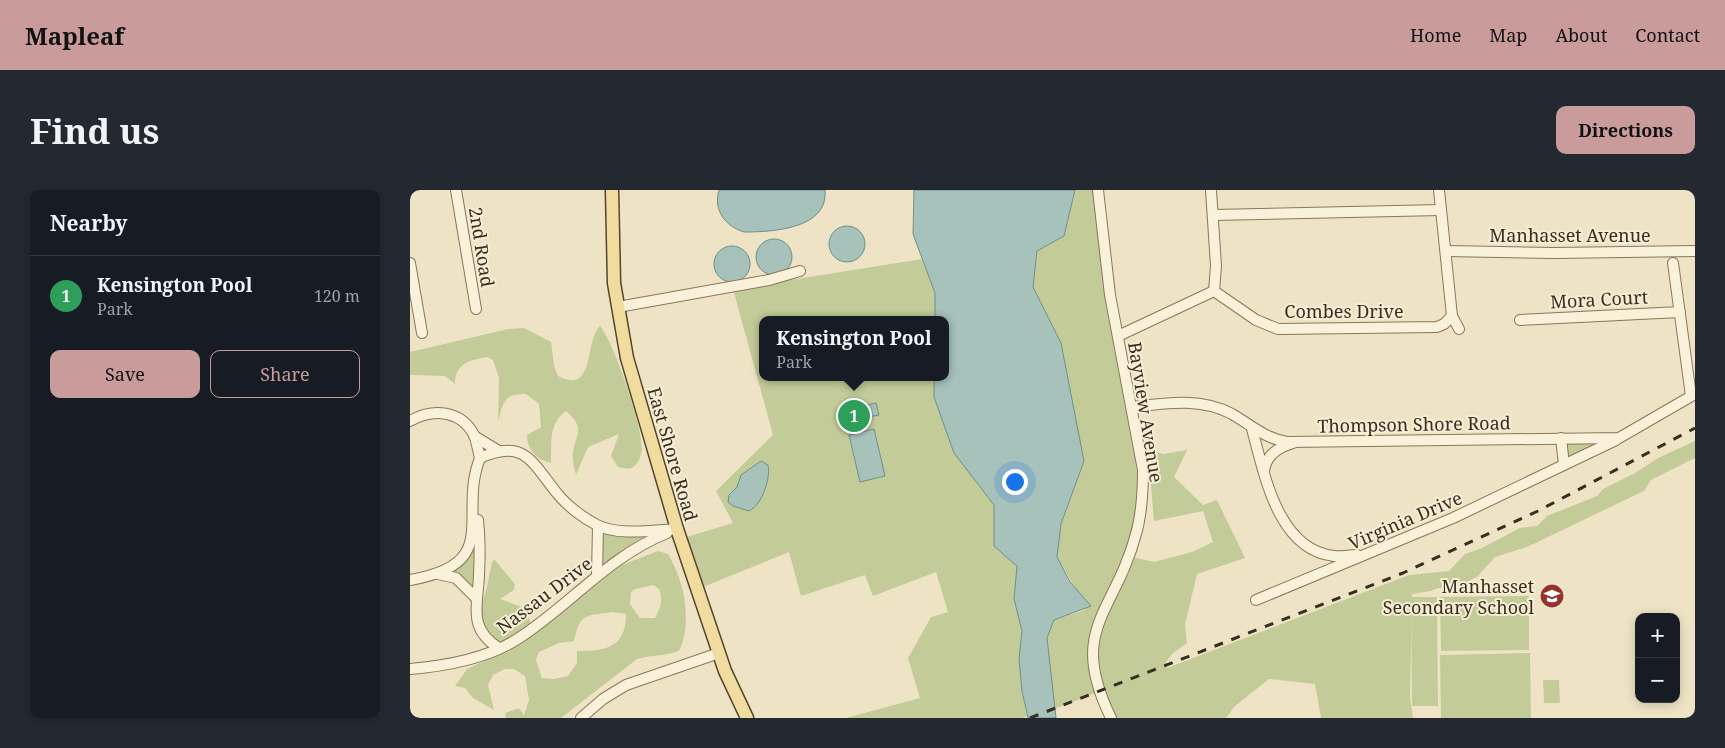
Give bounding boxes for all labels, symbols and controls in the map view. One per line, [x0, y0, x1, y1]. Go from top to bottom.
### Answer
text: Mapleaf [25, 19, 124, 52]
text: Home [1410, 23, 1461, 47]
text: Map [1489, 23, 1527, 47]
text: About [1555, 23, 1607, 47]
text: Contact [1635, 23, 1700, 47]
button: Directions [1556, 106, 1695, 154]
text: Find us [30, 107, 159, 154]
street label: 2nd Road [464, 205, 500, 289]
text: Nearby [50, 209, 128, 237]
street label: Manhasset Avenue [1489, 223, 1651, 247]
text: Kensington Pool [97, 272, 252, 298]
street label: Mora Court [1549, 284, 1649, 314]
text: 1 [61, 285, 71, 307]
text: 120 m [314, 285, 360, 307]
text: Park [97, 298, 133, 320]
street label: Combes Drive [1284, 299, 1404, 323]
popup [759, 316, 949, 381]
text: Kensington Pool [776, 325, 932, 351]
street label: Bayview Avenue [1123, 340, 1169, 484]
button: Save [50, 350, 200, 398]
button: Share [210, 350, 360, 398]
text: Park [776, 351, 812, 373]
street label: East Shore Road [642, 384, 704, 524]
pin: 1 [838, 397, 870, 435]
street label: Thompson Shore Road [1317, 410, 1511, 438]
your location [1002, 469, 1028, 495]
street label: Virginia Drive [1344, 485, 1466, 555]
street label: Nassau Drive [491, 551, 597, 639]
place label: Manhasset Secondary School [1383, 574, 1534, 619]
school or university icon: Manhasset Secondary School [1539, 583, 1565, 609]
map controls [1635, 613, 1680, 703]
button: + [1635, 613, 1680, 658]
button: − [1635, 658, 1680, 703]

